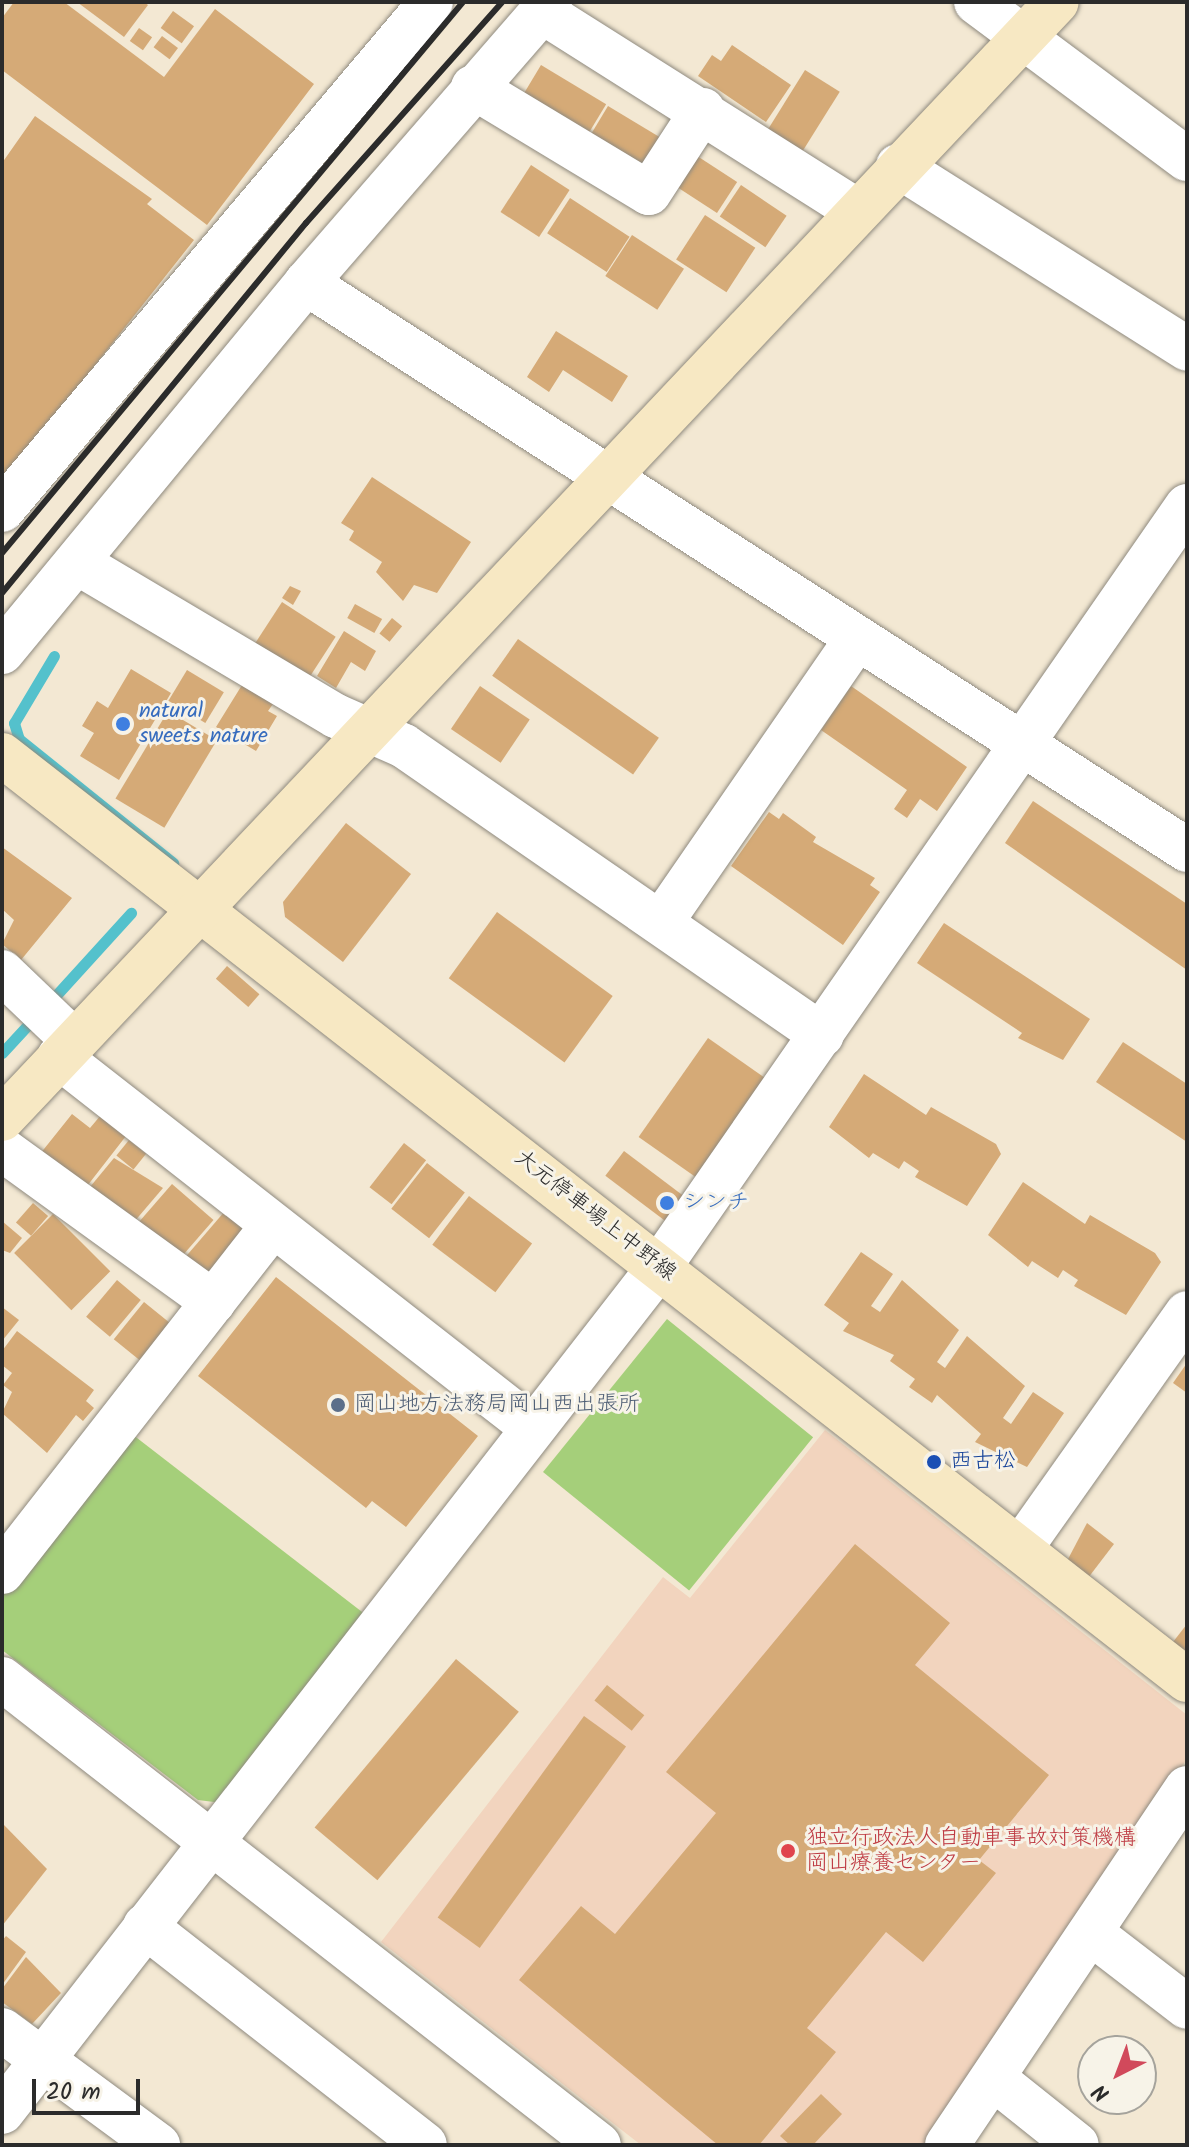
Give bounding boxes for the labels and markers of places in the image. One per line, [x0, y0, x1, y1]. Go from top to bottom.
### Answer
place label: natural sweets nature [139, 698, 268, 750]
marker: natural sweets nature [114, 715, 132, 733]
place label: シンチ [683, 1190, 749, 1216]
marker: シンチ [658, 1194, 676, 1212]
place label: 岡山地方法務局岡山西出張所 [354, 1392, 640, 1418]
marker: 岡山地方法務局岡山西出張所 [329, 1396, 347, 1414]
place label: 西古松 [950, 1449, 1016, 1475]
marker: 西古松 [925, 1453, 943, 1471]
place label: 独立行政法人自動車事故対策機構 岡山療養センター [806, 1825, 1136, 1876]
marker: 独立行政法人自動車事故対策機構 岡山療養センター [777, 1840, 799, 1862]

